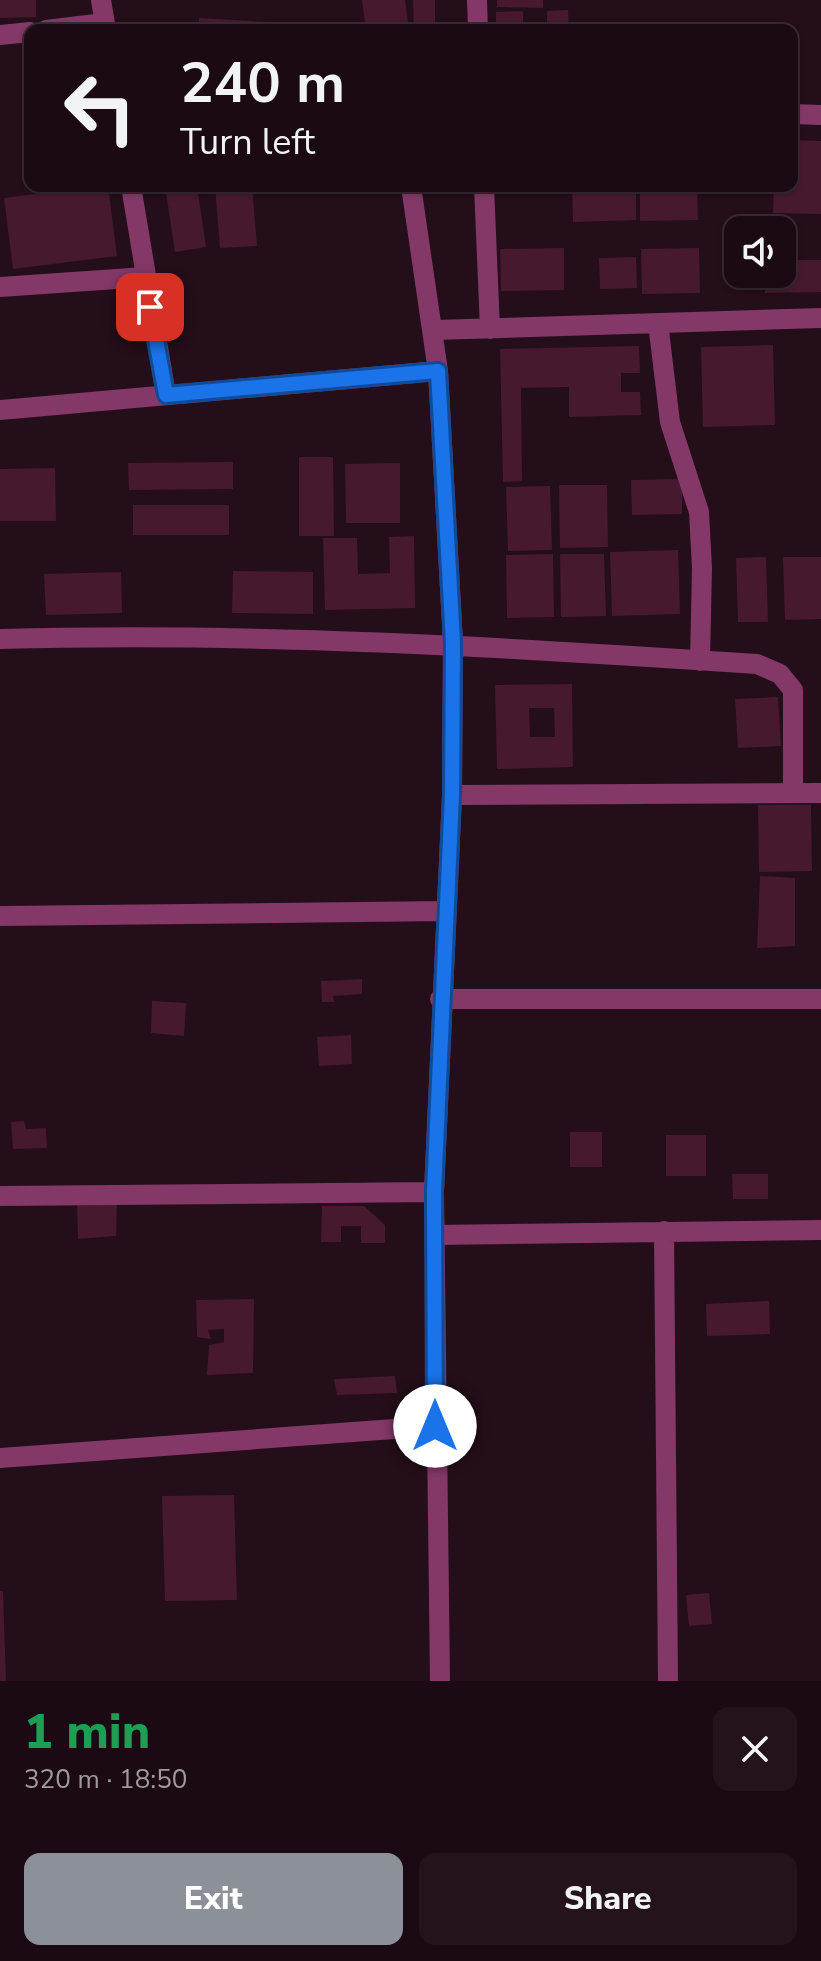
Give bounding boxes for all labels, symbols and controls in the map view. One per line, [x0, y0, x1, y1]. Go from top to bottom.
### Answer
text: 240 m [180, 45, 345, 122]
icon: left [48, 56, 152, 160]
text: Turn left [180, 118, 315, 167]
map controls [724, 216, 796, 288]
button: sound [724, 216, 796, 288]
pin [116, 273, 184, 341]
icon: arrive [128, 285, 172, 329]
position arrow [393, 1384, 477, 1468]
text: 1 min [24, 1699, 150, 1765]
button: close [713, 1707, 797, 1791]
text: 320 m · 18:50 [24, 1762, 187, 1797]
button: Exit [24, 1853, 403, 1945]
button: Share [419, 1853, 797, 1945]

